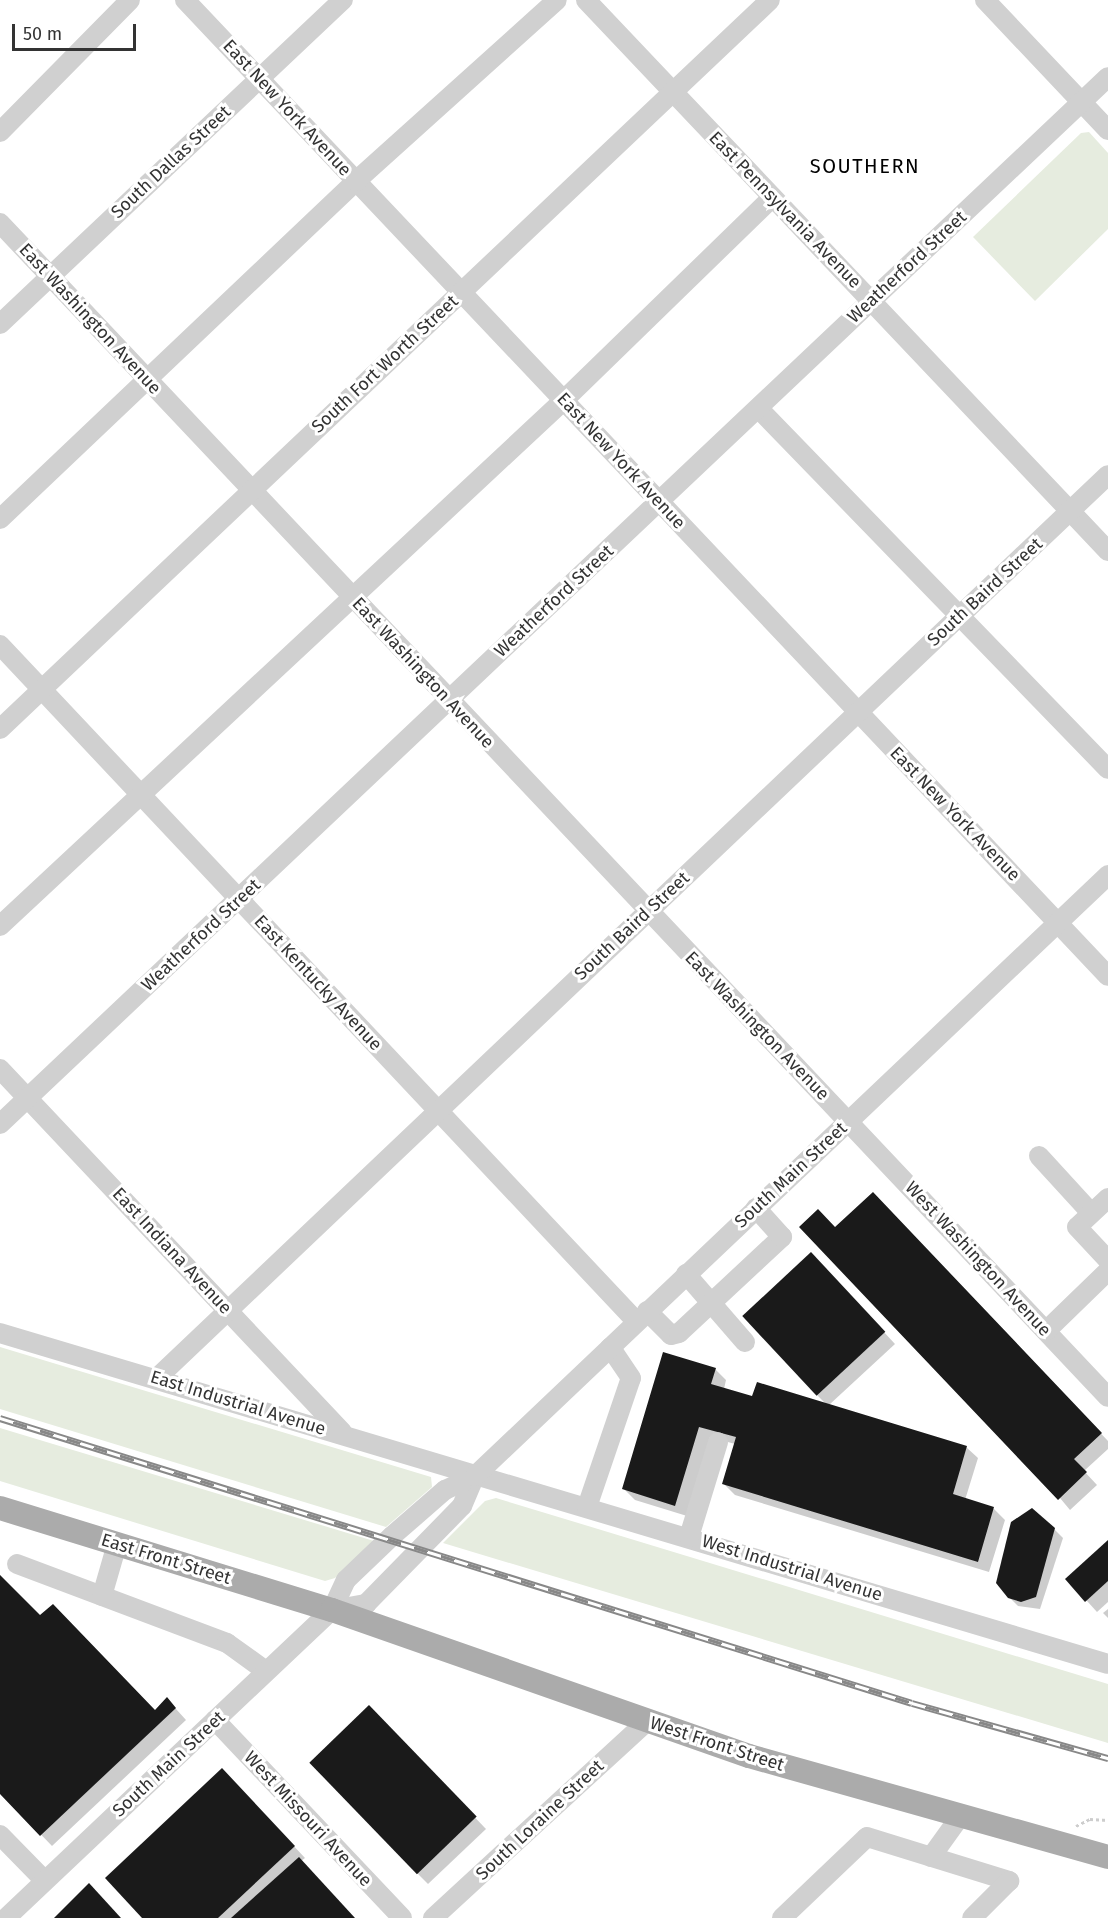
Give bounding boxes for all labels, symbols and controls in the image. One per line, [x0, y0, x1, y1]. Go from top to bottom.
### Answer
scale bar [15, 12, 140, 50]
text: 50 m [23, 23, 62, 45]
street label: East New York Avenue [218, 35, 356, 181]
street label: South Dallas Street [107, 101, 235, 223]
street label: East Pennsylvania Avenue [704, 127, 866, 293]
district label: SOUTHERN [810, 154, 920, 178]
street label: Weatherford Street [843, 206, 971, 328]
street label: East Washington Avenue [14, 239, 166, 399]
street label: South Fort Worth Street [307, 291, 463, 437]
street label: East New York Avenue [552, 388, 690, 534]
street label: South Baird Street [923, 533, 1047, 651]
street label: Weatherford Street [490, 540, 618, 662]
street label: East Washington Avenue [347, 593, 499, 753]
street label: East New York Avenue [885, 742, 1025, 886]
street label: South Baird Street [570, 867, 694, 985]
street label: Weatherford Street [137, 874, 265, 996]
street label: East Kentucky Avenue [250, 911, 386, 1055]
street label: East Washington Avenue [680, 947, 834, 1105]
street label: South Main Street [730, 1117, 852, 1233]
street label: West Washington Avenue [901, 1177, 1055, 1341]
street label: East Indiana Avenue [108, 1183, 236, 1319]
street label: East Industrial Avenue [148, 1366, 328, 1440]
street label: East Front Street [99, 1529, 233, 1589]
street label: West Industrial Avenue [699, 1530, 885, 1606]
street label: South Main Street [108, 1706, 230, 1822]
street label: West Front Street [647, 1712, 787, 1776]
street label: West Missouri Avenue [240, 1747, 376, 1891]
street label: South Loraine Street [472, 1755, 608, 1885]

